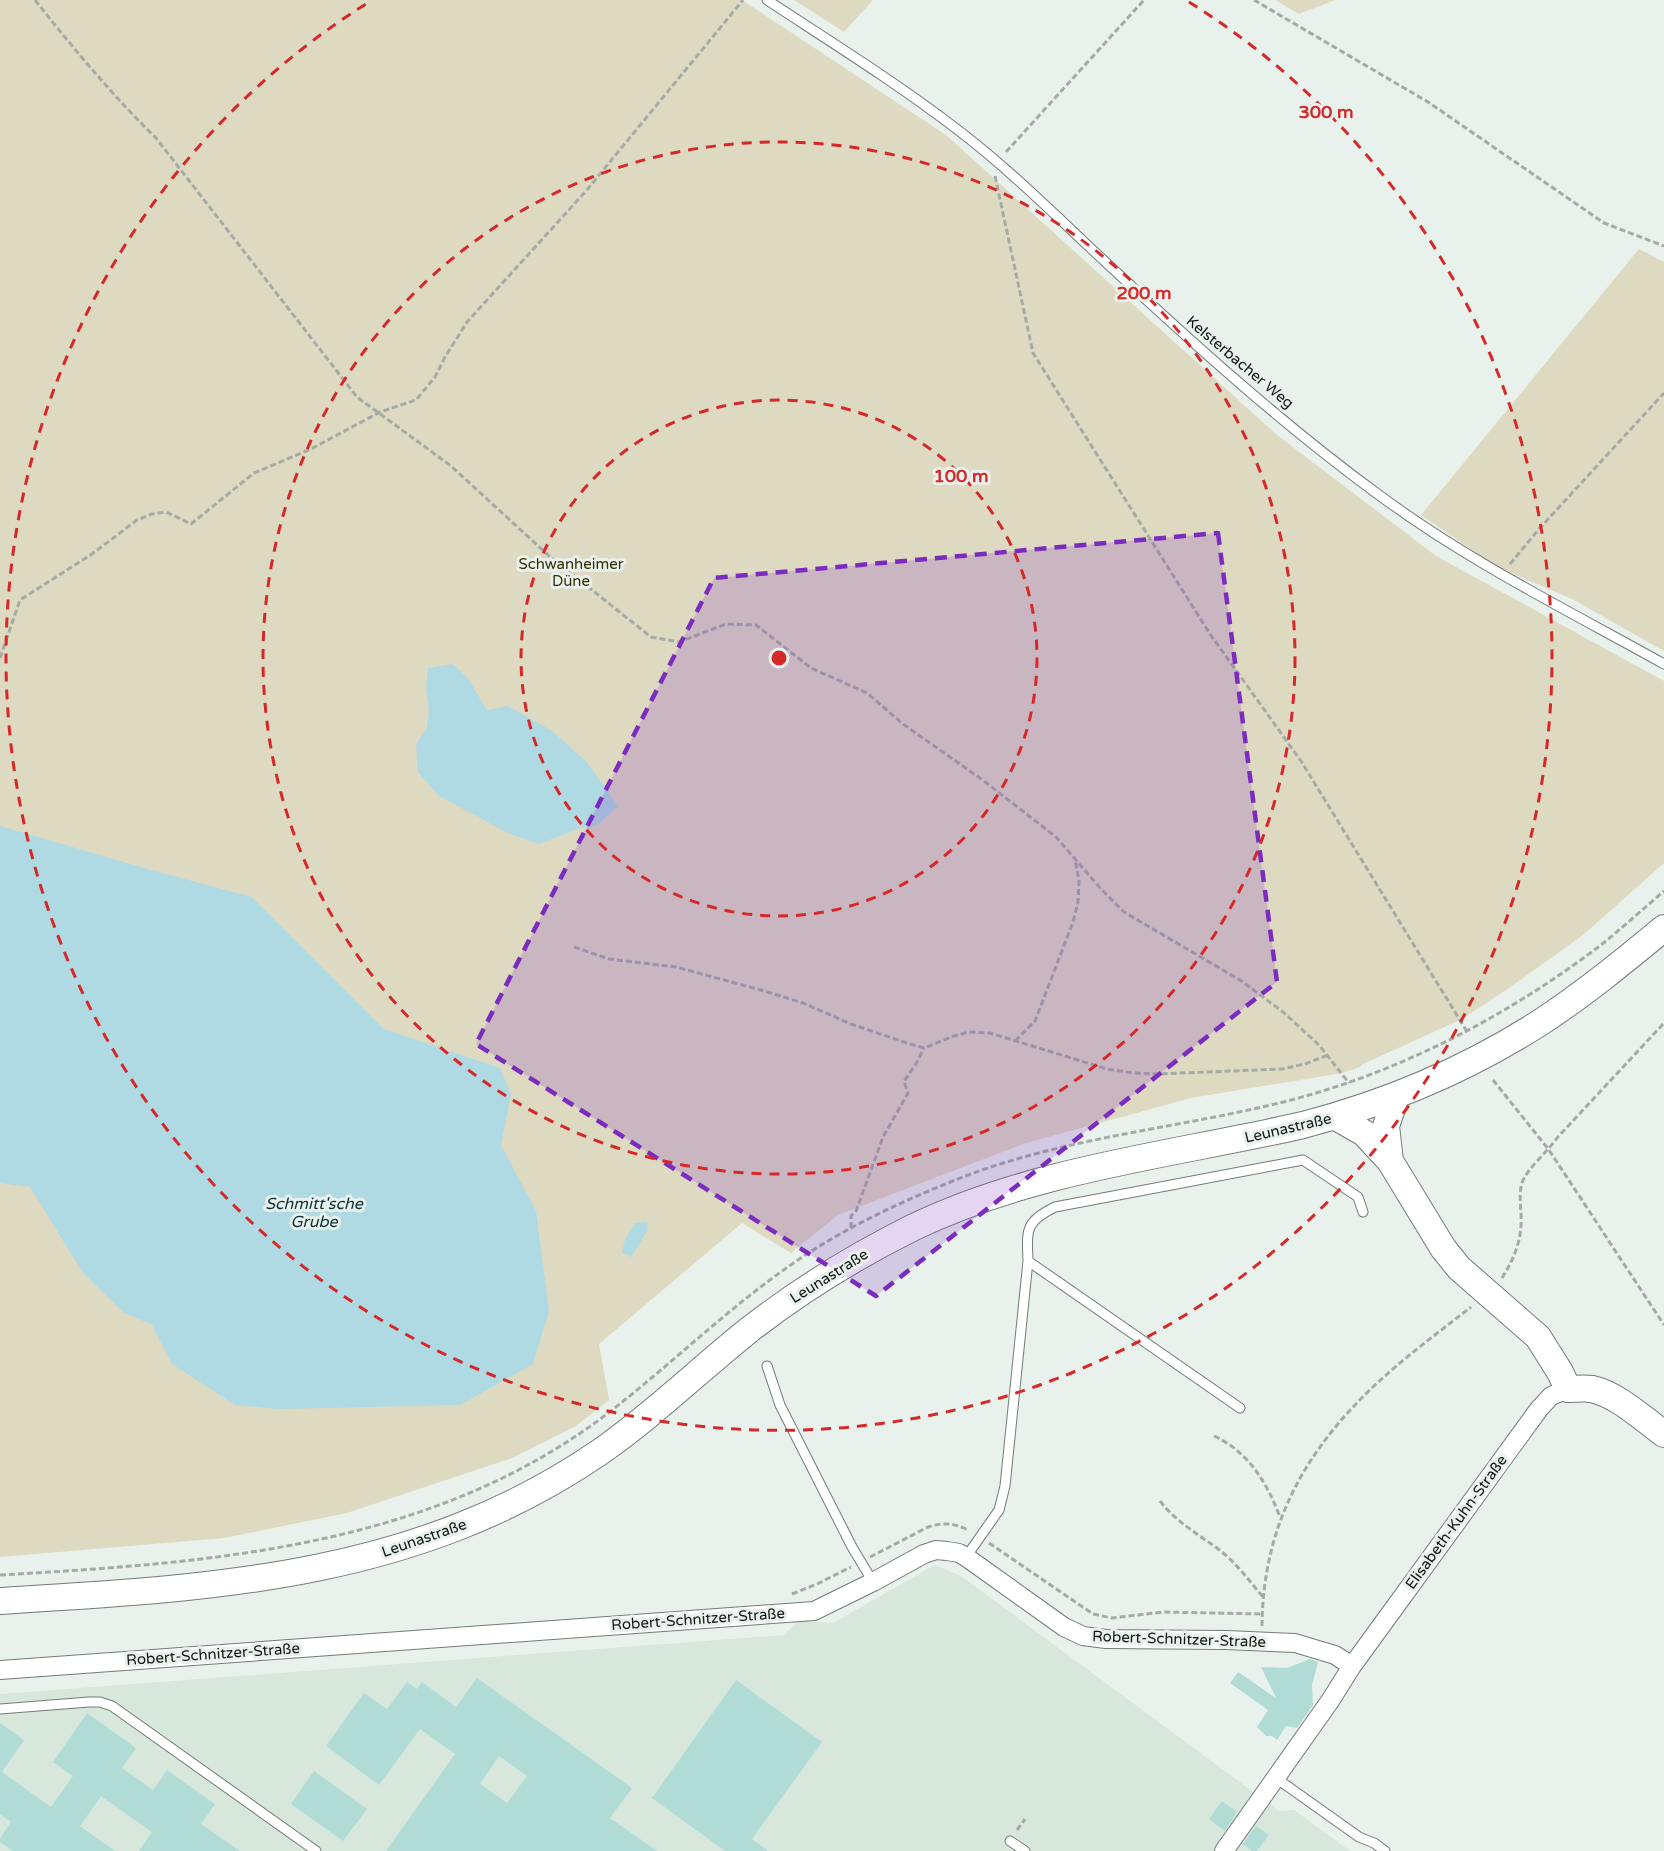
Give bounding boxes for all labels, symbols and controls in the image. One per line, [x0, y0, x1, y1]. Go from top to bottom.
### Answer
text: 300 m [1298, 101, 1354, 123]
text: 200 m [1116, 282, 1172, 304]
street label: Kelsterbacher Weg [1183, 312, 1297, 412]
text: 100 m [933, 465, 989, 487]
park label: Schwanheimer Düne [519, 555, 624, 590]
centre of rings [769, 648, 789, 668]
street label: Leunastraße [1243, 1109, 1333, 1147]
water label: Schmitt'sche Grube [265, 1194, 364, 1232]
street label: Leunastraße [787, 1245, 871, 1307]
street label: Elisabeth-Kuhn-Straße [1401, 1451, 1511, 1593]
street label: Leunastraße [379, 1515, 469, 1561]
street label: Robert-Schnitzer-Straße [611, 1604, 785, 1634]
street label: Robert-Schnitzer-Straße [1092, 1627, 1266, 1651]
street label: Robert-Schnitzer-Straße [126, 1639, 300, 1669]

